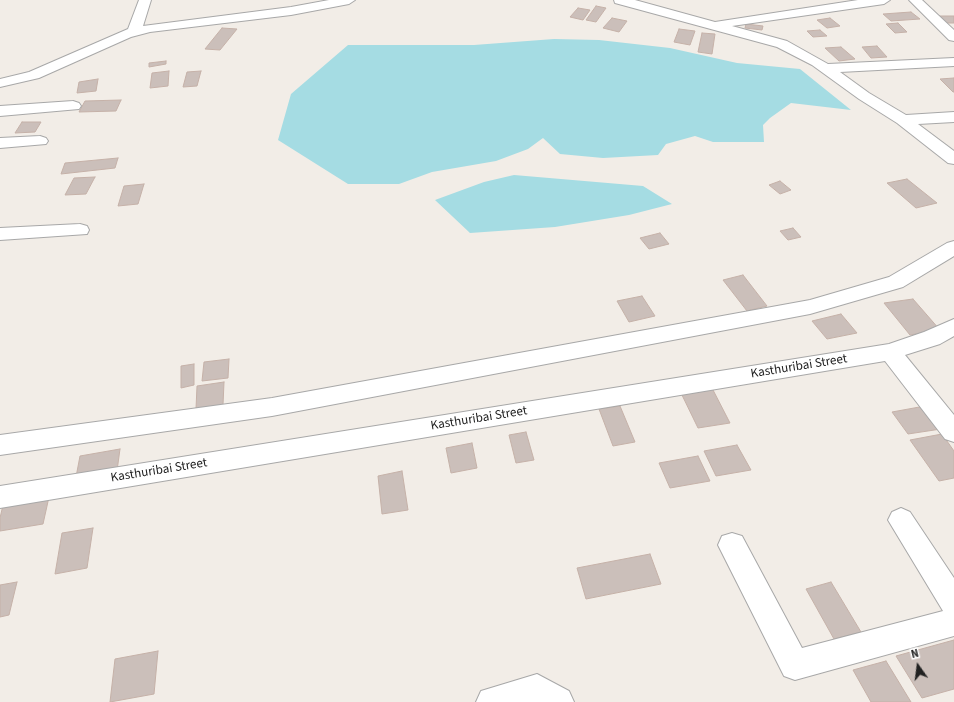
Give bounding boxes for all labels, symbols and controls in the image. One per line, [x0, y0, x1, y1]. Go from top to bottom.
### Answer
street label: Kasthuribai Street [750, 352, 848, 382]
street label: Kasthuribai Street [430, 404, 528, 434]
street label: Kasthuribai Street [110, 456, 208, 486]
north arrow [898, 646, 938, 686]
text: N [910, 646, 920, 662]

